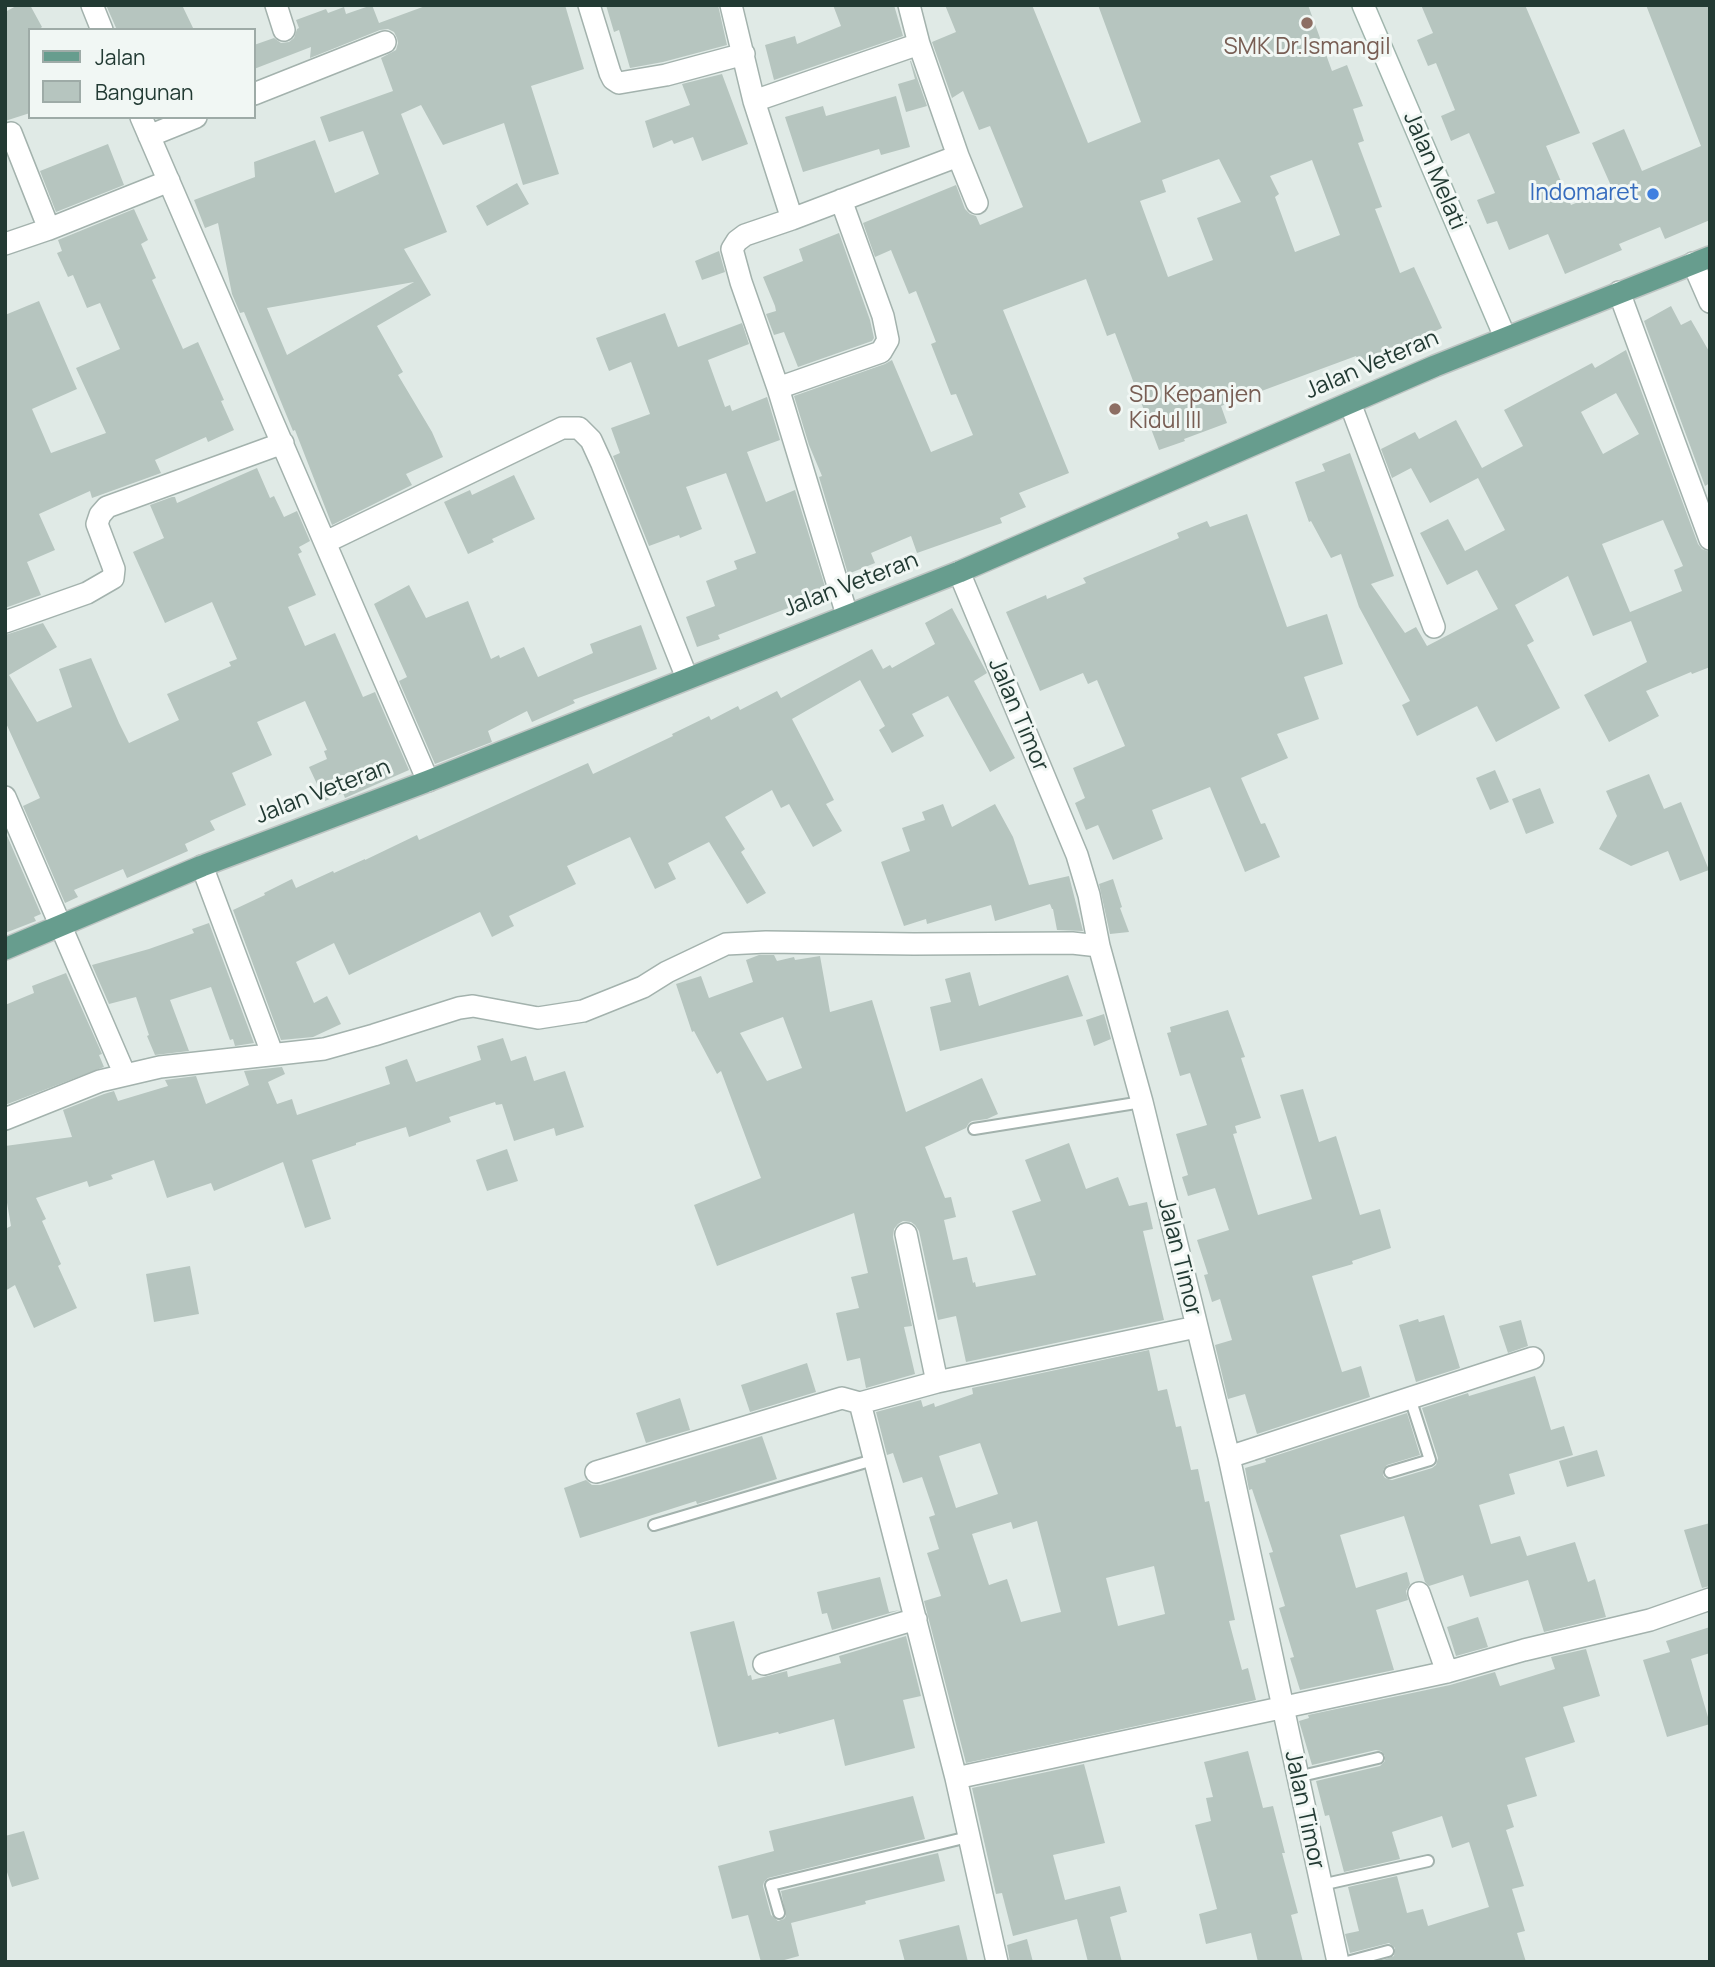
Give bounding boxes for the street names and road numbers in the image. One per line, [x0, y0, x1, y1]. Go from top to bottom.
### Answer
street label: Jalan Melati [1397, 108, 1471, 234]
street label: Jalan Veteran [1301, 325, 1443, 405]
street label: Jalan Veteran [780, 547, 922, 623]
street label: Jalan Timor [982, 654, 1054, 776]
street label: Jalan Veteran [252, 754, 394, 830]
street label: Jalan Timor [1151, 1195, 1207, 1319]
street label: Jalan Timor [1278, 1748, 1330, 1872]

